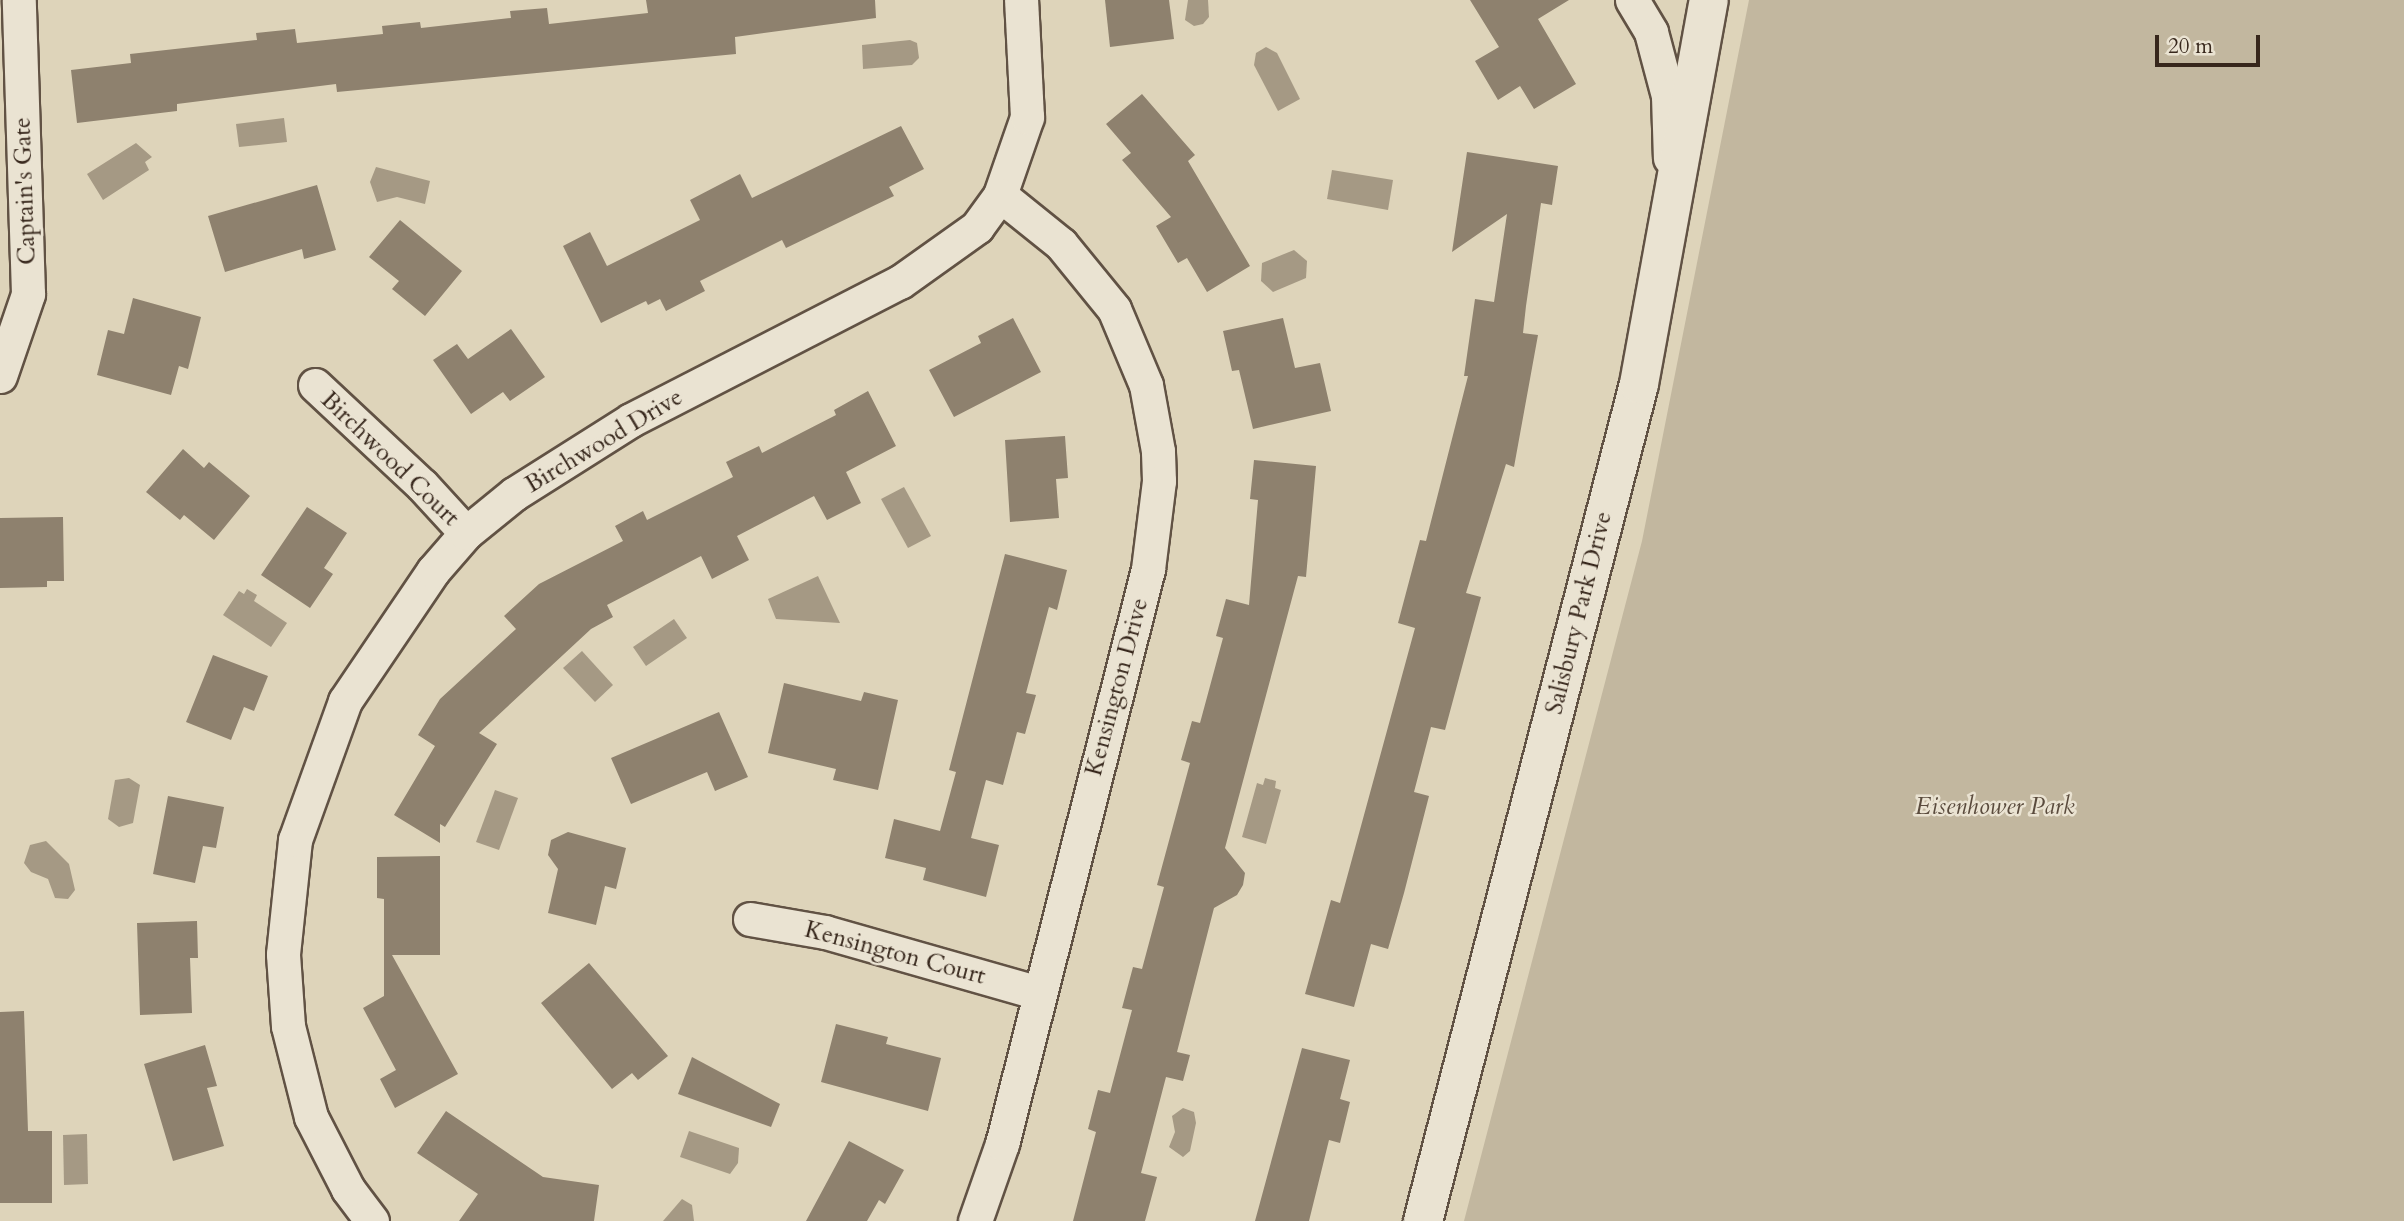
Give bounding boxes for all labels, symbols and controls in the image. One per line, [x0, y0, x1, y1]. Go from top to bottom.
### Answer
scale bar [2159, 21, 2264, 65]
text: 20 m [2168, 32, 2213, 61]
street label: Captain's Gate [8, 117, 42, 265]
street label: Birchwood Drive [520, 383, 688, 499]
street label: Birchwood Court [315, 386, 465, 532]
street label: Salisbury Park Drive [1540, 509, 1618, 717]
street label: Kensington Drive [1079, 595, 1155, 779]
park label: Eisenhower Park [1915, 793, 2075, 821]
street label: Kensington Court [802, 915, 988, 991]

